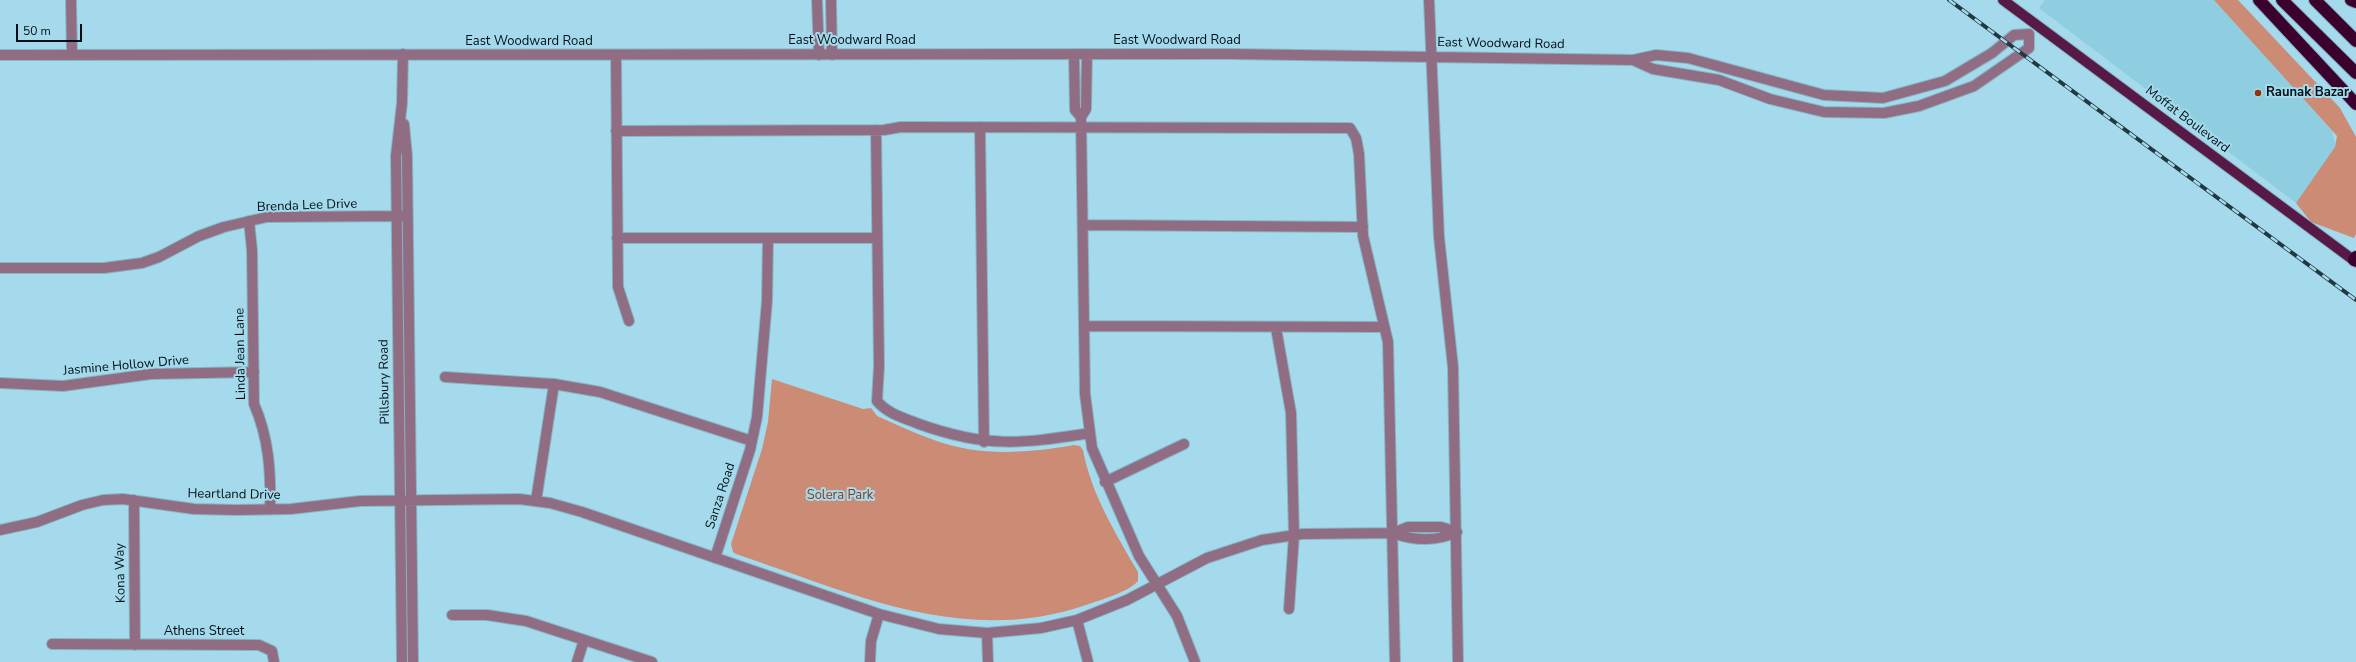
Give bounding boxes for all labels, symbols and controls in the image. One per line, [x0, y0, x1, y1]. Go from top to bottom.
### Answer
scale bar [18, 16, 84, 42]
text: 50 m [23, 23, 51, 39]
street label: East Woodward Road [788, 33, 916, 49]
street label: East Woodward Road [1113, 33, 1241, 49]
street label: East Woodward Road [465, 34, 593, 50]
street label: East Woodward Road [1437, 35, 1565, 53]
street label: Moffat Boulevard [2142, 83, 2232, 157]
place label: Raunak Bazar [2266, 85, 2349, 101]
marker: Raunak Bazar [2253, 88, 2263, 98]
street label: Brenda Lee Drive [257, 196, 357, 216]
street label: Linda Jean Lane [232, 308, 250, 400]
street label: Pillsbury Road [376, 339, 394, 425]
street label: Jasmine Hollow Drive [62, 353, 190, 379]
street label: Sanza Road [703, 461, 739, 531]
street label: Heartland Drive [187, 486, 281, 504]
park label: Solera Park [807, 488, 873, 504]
street label: Kona Way [113, 543, 129, 603]
street label: Athens Street [164, 624, 244, 640]

